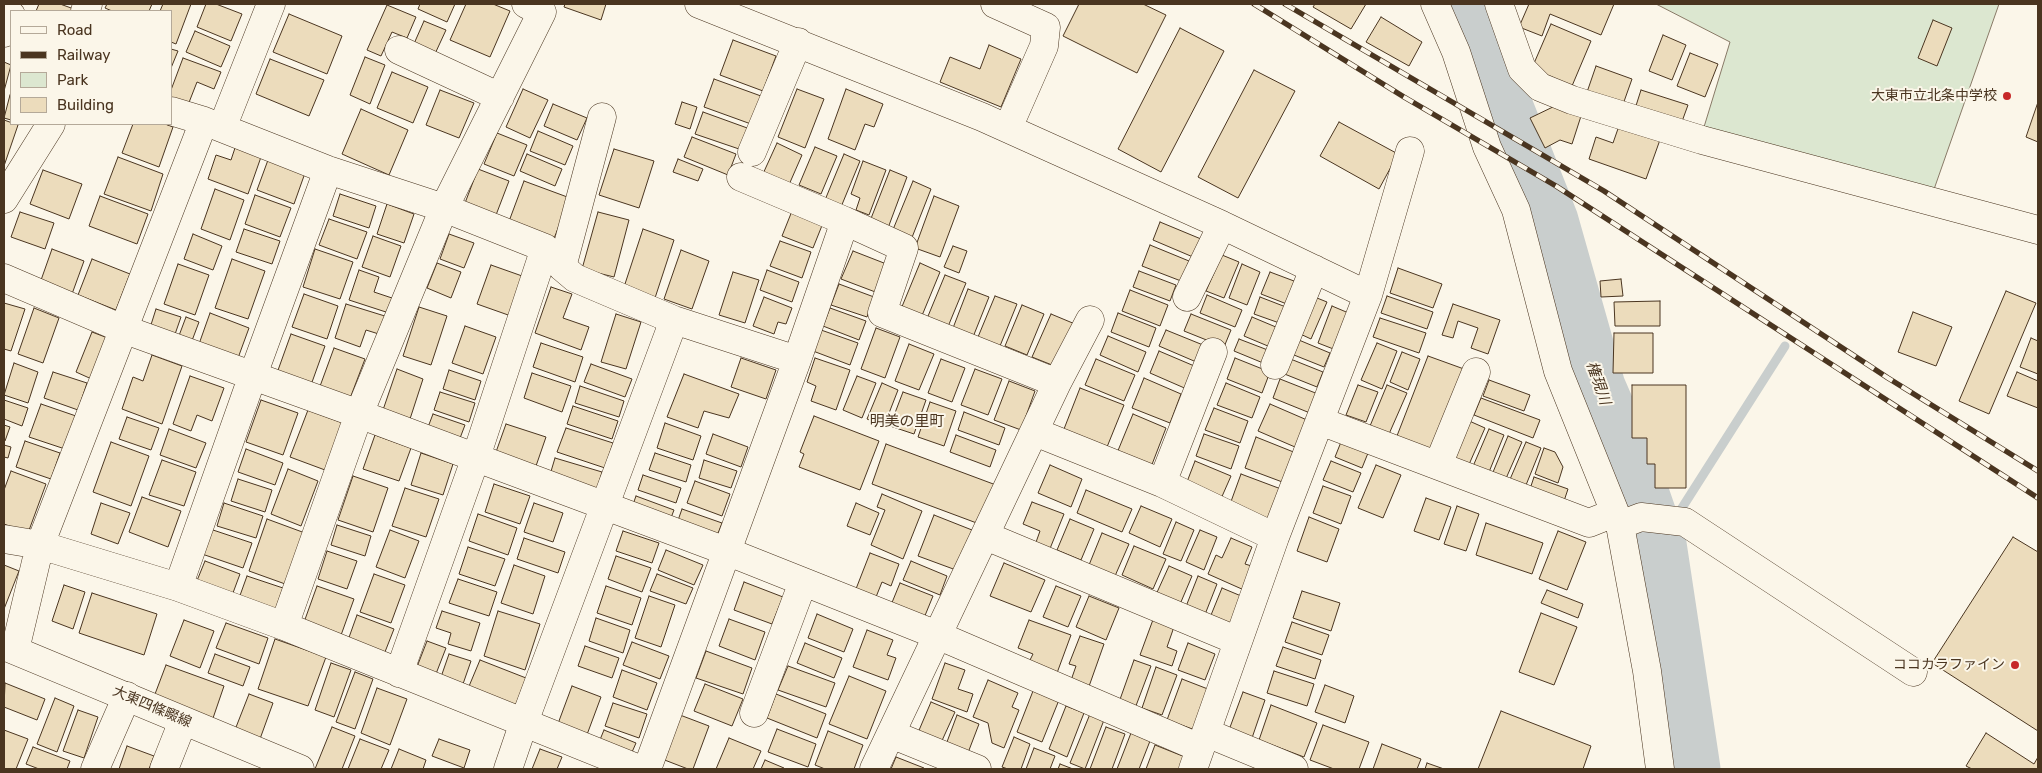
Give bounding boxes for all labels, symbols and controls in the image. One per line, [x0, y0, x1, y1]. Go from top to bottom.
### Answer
legend [10, 10, 172, 125]
text: Road [57, 21, 93, 39]
text: Railway [57, 46, 111, 64]
text: Park [57, 71, 88, 89]
place label: 大東市立北条中学校 [1871, 88, 1997, 104]
marker: 大東市立北条中学校 [2001, 90, 2013, 102]
text: Building [57, 96, 114, 114]
water label: 権現川 [1582, 359, 1614, 407]
district label: 明美の里町 [870, 413, 944, 431]
place label: ココカラファイン [1893, 657, 2005, 673]
marker: ココカラファイン [2009, 659, 2021, 671]
street label: 大東四條畷線 [110, 683, 194, 731]

